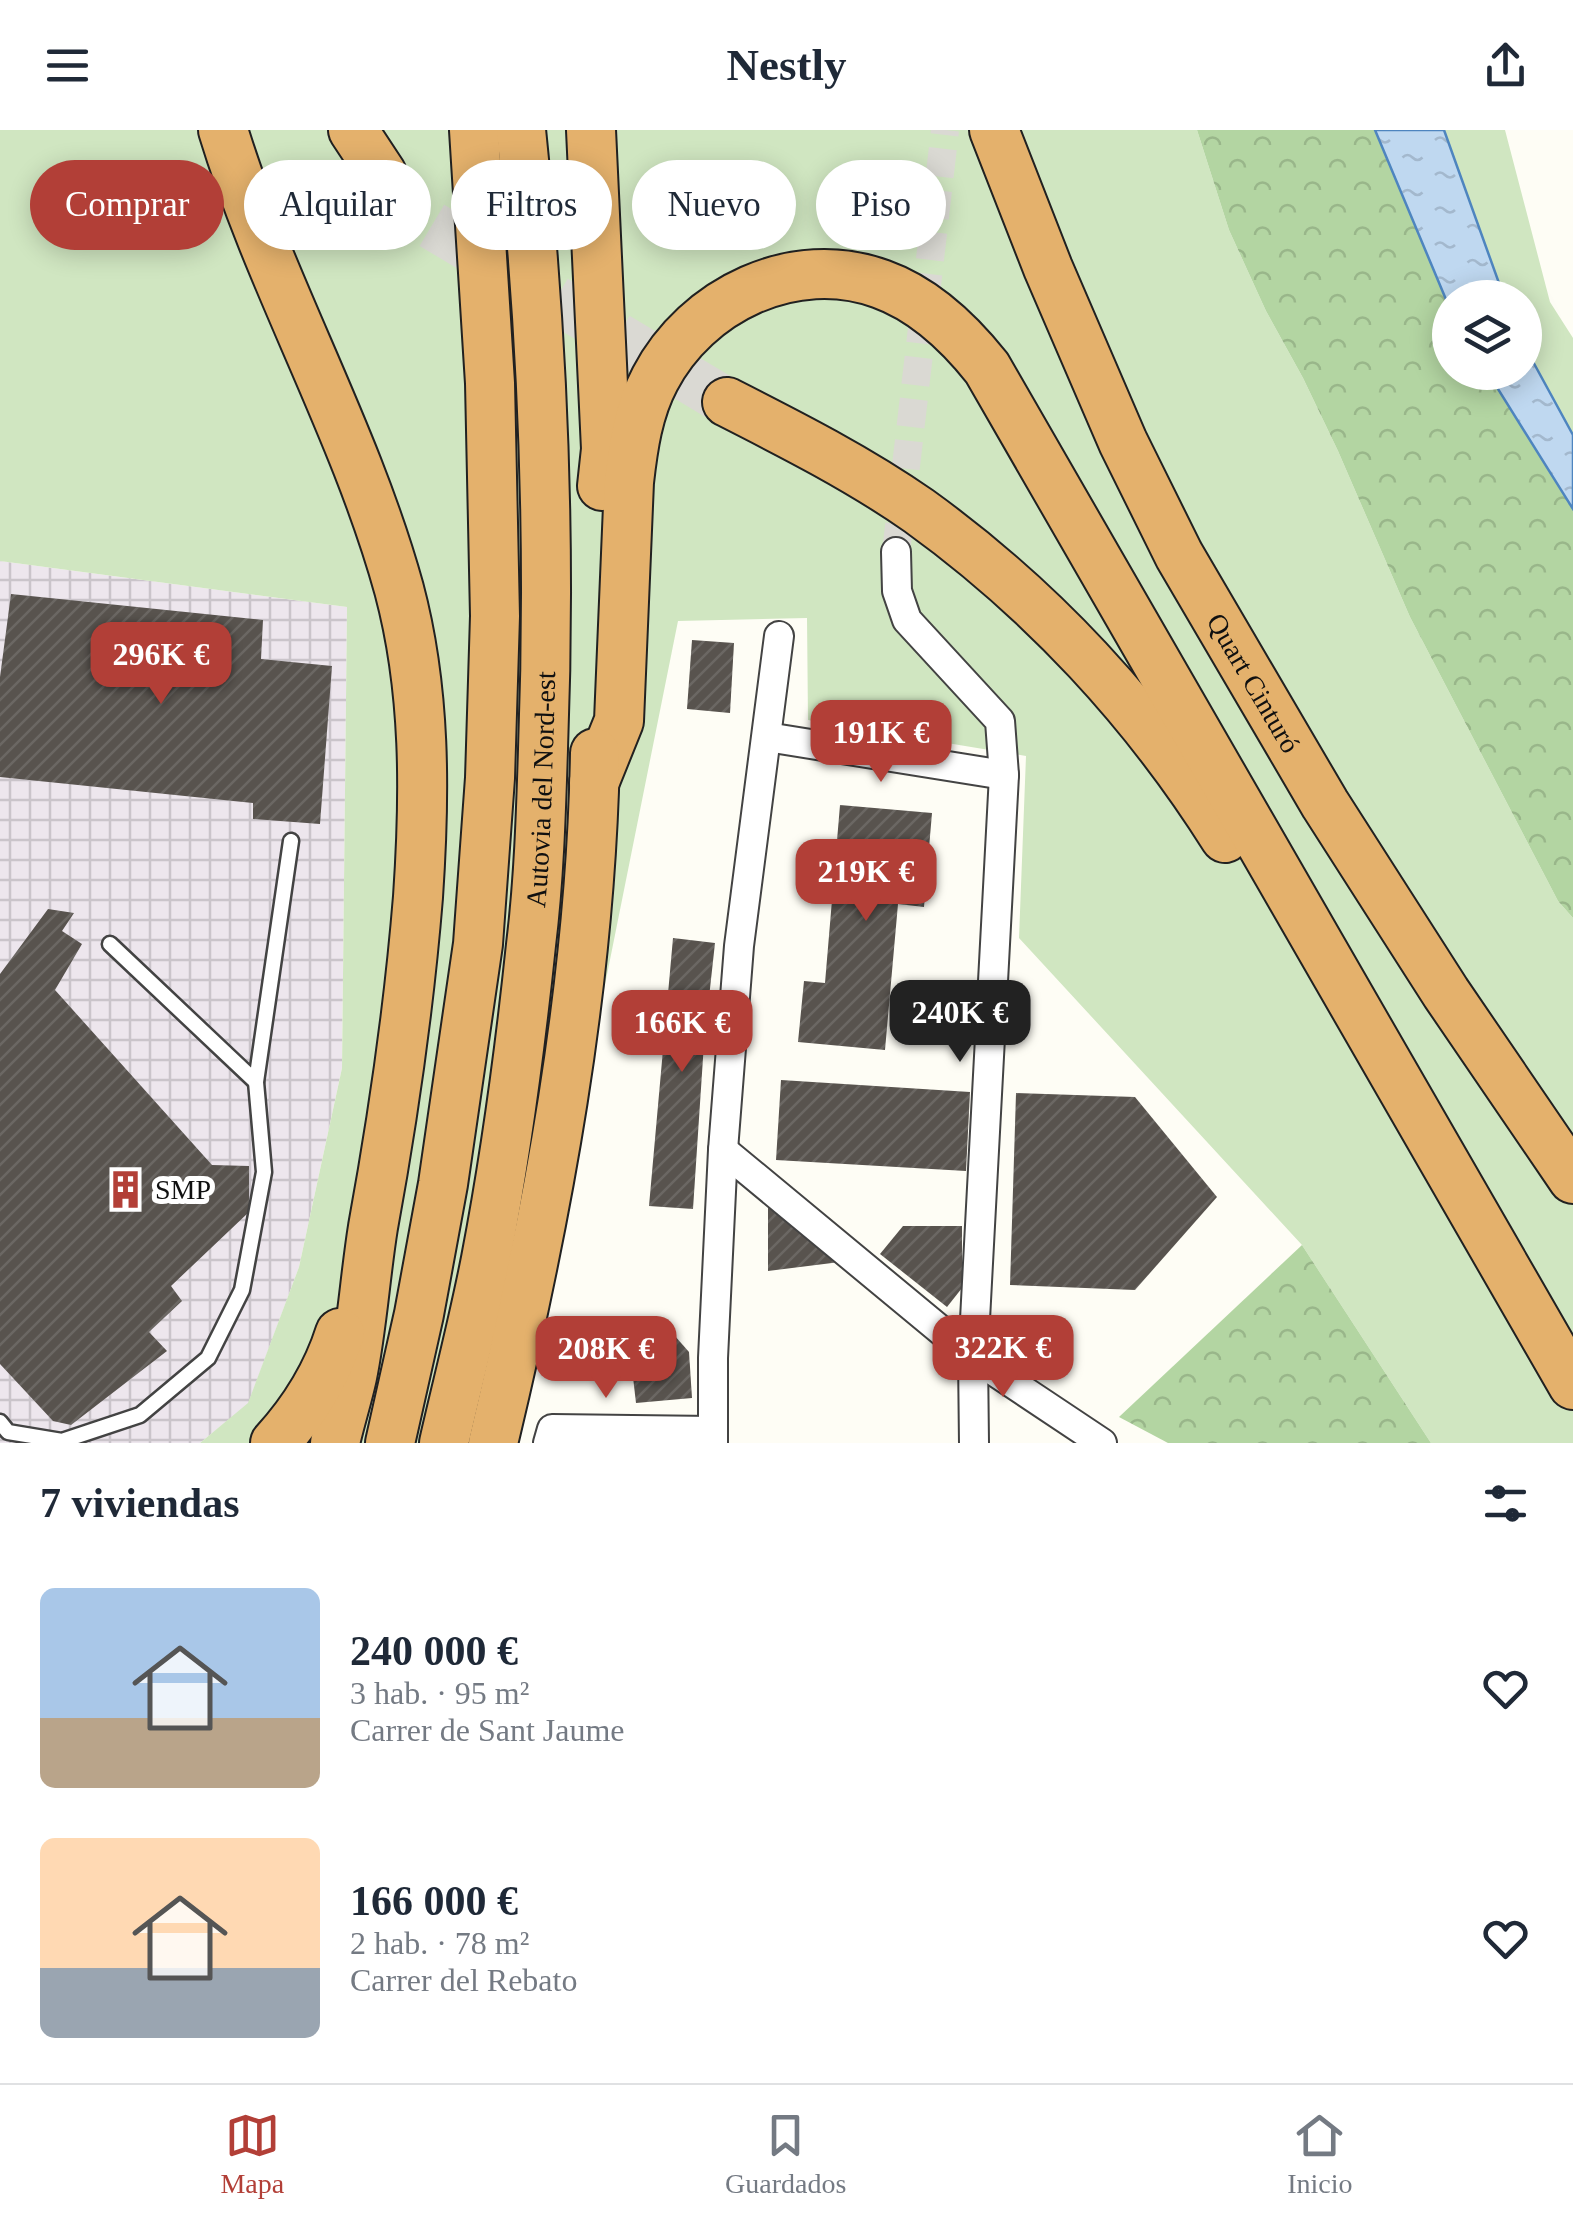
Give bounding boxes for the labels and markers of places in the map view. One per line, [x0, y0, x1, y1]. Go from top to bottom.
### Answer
pin: 296K € [80, 622, 242, 707]
pin: 191K € [800, 700, 962, 785]
pin: 219K € [785, 839, 947, 924]
pin: 240K € [879, 980, 1041, 1065]
pin: 166K € [601, 990, 763, 1075]
building icon: SMP [104, 1168, 146, 1210]
place label: SMP [155, 1174, 211, 1205]
pin: 322K € [922, 1315, 1084, 1400]
pin: 208K € [525, 1316, 687, 1401]

